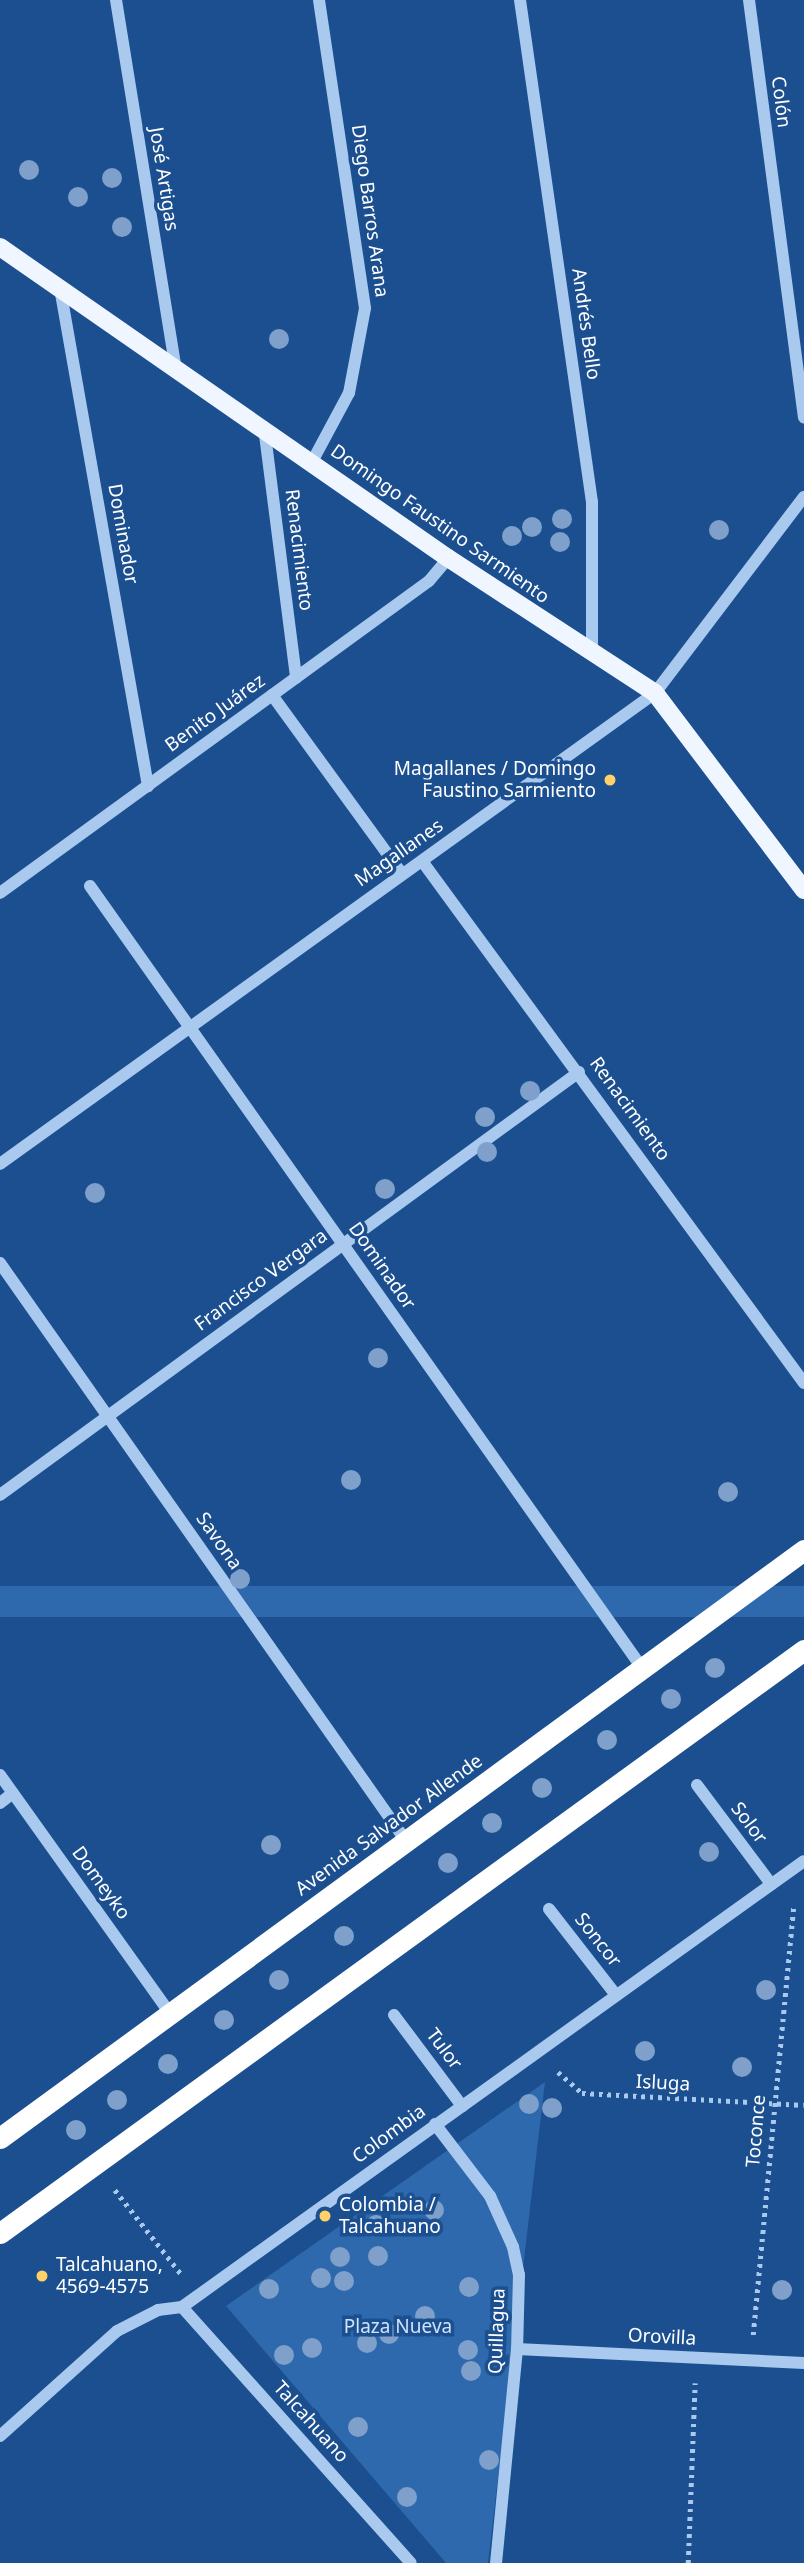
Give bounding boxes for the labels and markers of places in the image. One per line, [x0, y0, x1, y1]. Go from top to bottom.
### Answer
place label: Magallanes / Domingo Faustino Sarmiento [394, 758, 596, 802]
marker: Magallanes / Domingo Faustino Sarmiento [602, 772, 618, 788]
place label: Colombia / Talcahuano [339, 2194, 441, 2238]
marker: Colombia / Talcahuano [317, 2208, 333, 2224]
place label: Talcahuano, 4569-4575 [56, 2254, 163, 2298]
marker: Talcahuano, 4569-4575 [34, 2268, 50, 2284]

